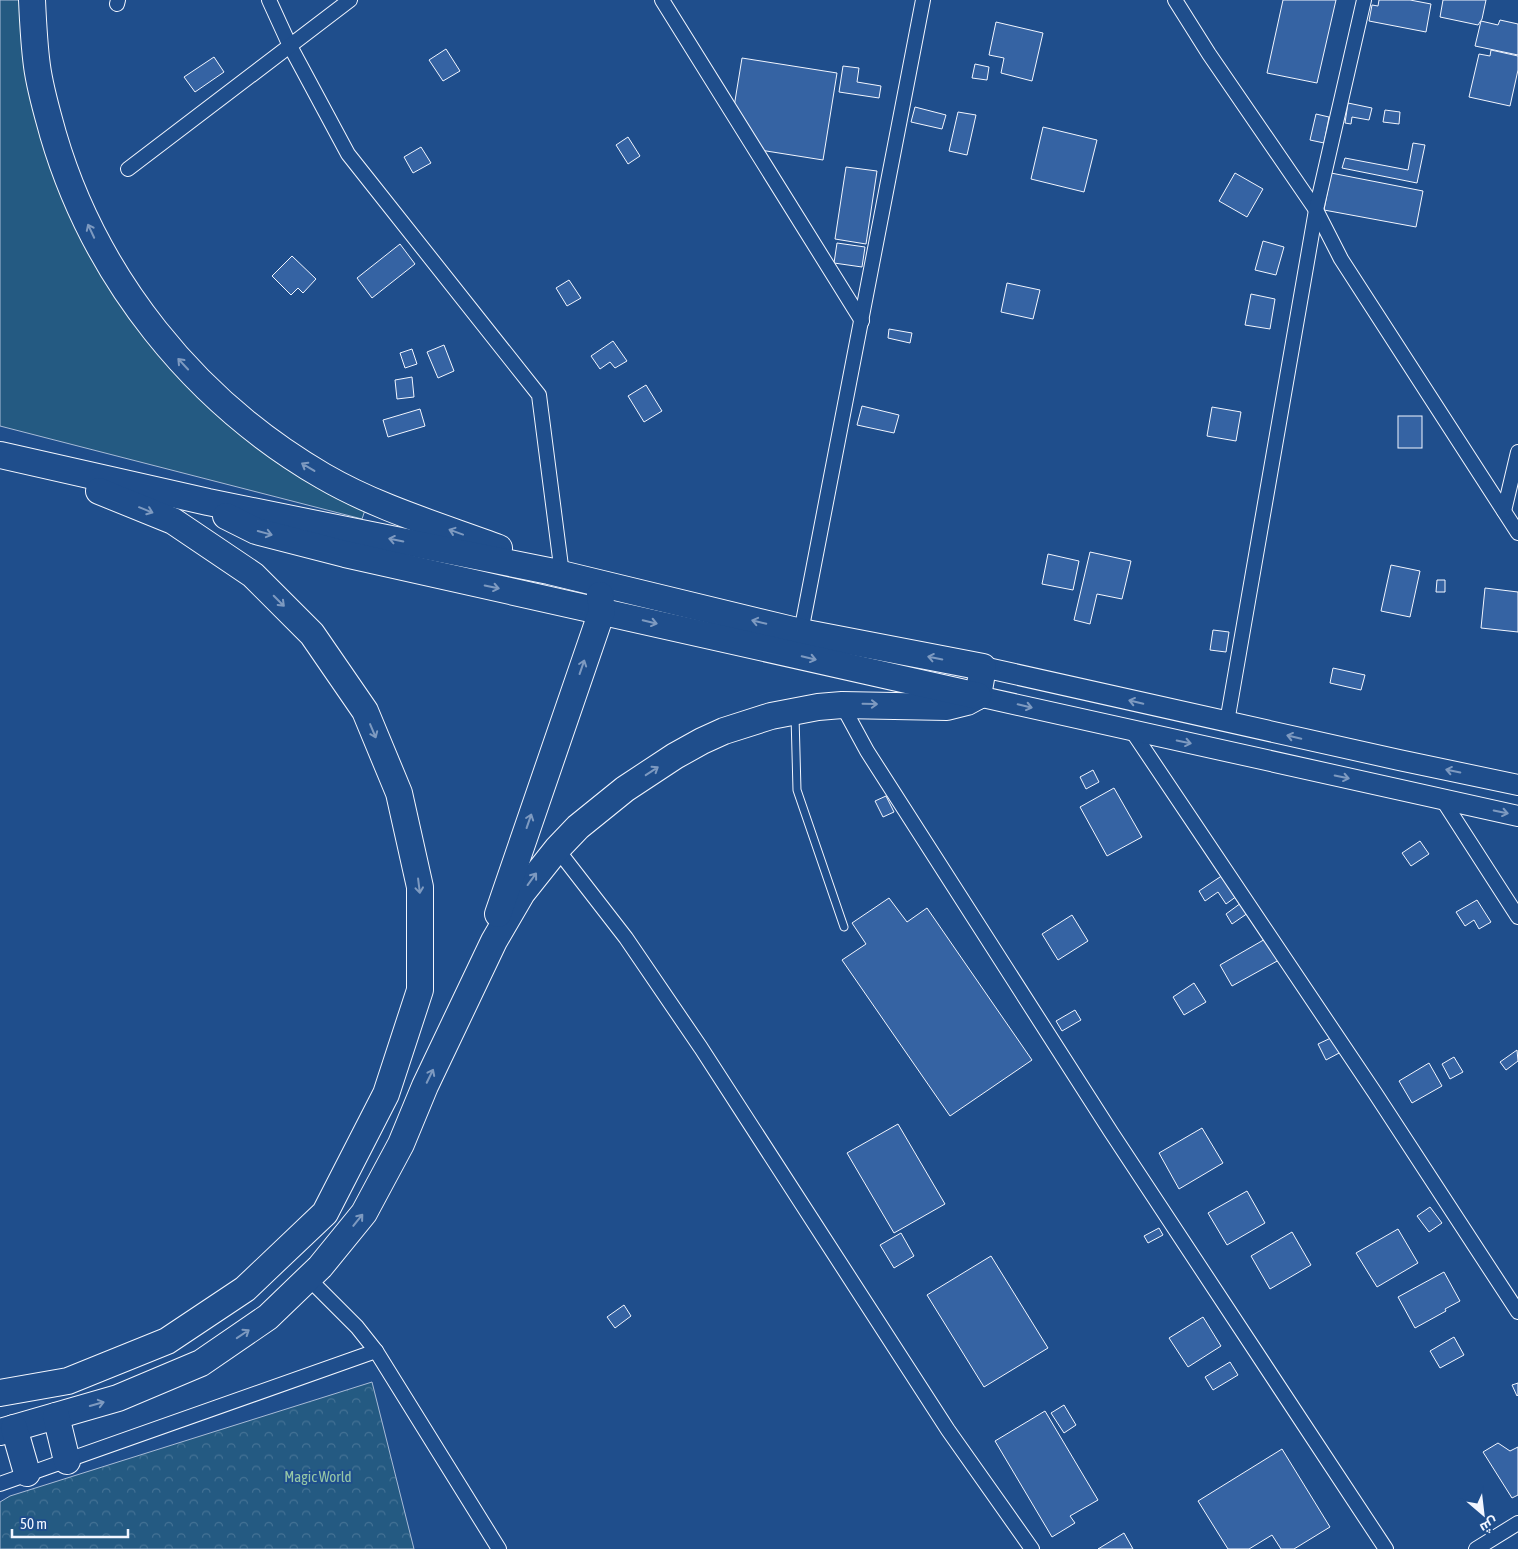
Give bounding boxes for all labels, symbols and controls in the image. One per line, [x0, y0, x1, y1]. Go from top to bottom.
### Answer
one-way arrow [86, 224, 95, 239]
one-way arrow [177, 358, 189, 370]
one-way arrow [302, 461, 316, 471]
one-way arrow [137, 506, 153, 515]
one-way arrow [449, 527, 465, 536]
one-way arrow [257, 529, 273, 538]
one-way arrow [388, 535, 404, 544]
one-way arrow [483, 582, 499, 592]
one-way arrow [273, 594, 285, 607]
one-way arrow [751, 617, 767, 626]
one-way arrow [642, 618, 658, 627]
one-way arrow [800, 653, 816, 663]
one-way arrow [928, 653, 944, 663]
one-way arrow [578, 660, 587, 675]
one-way arrow [1128, 696, 1144, 706]
one-way arrow [862, 700, 878, 709]
one-way arrow [1017, 702, 1033, 711]
one-way arrow [369, 723, 379, 738]
one-way arrow [1287, 732, 1303, 741]
one-way arrow [1175, 738, 1191, 747]
one-way arrow [644, 765, 658, 775]
one-way arrow [1446, 766, 1462, 775]
one-way arrow [1334, 773, 1350, 782]
one-way arrow [1493, 808, 1509, 817]
one-way arrow [525, 813, 534, 829]
one-way arrow [527, 872, 537, 886]
one-way arrow [414, 878, 424, 894]
one-way arrow [426, 1068, 436, 1083]
one-way arrow [352, 1214, 363, 1227]
one-way arrow [236, 1329, 250, 1339]
one-way arrow [89, 1399, 105, 1409]
park label: Magic World [284, 1468, 352, 1485]
north arrow [1458, 1489, 1508, 1539]
scale bar [12, 1506, 129, 1538]
text: ش [1477, 1513, 1501, 1537]
text: 50 m [20, 1515, 47, 1532]

